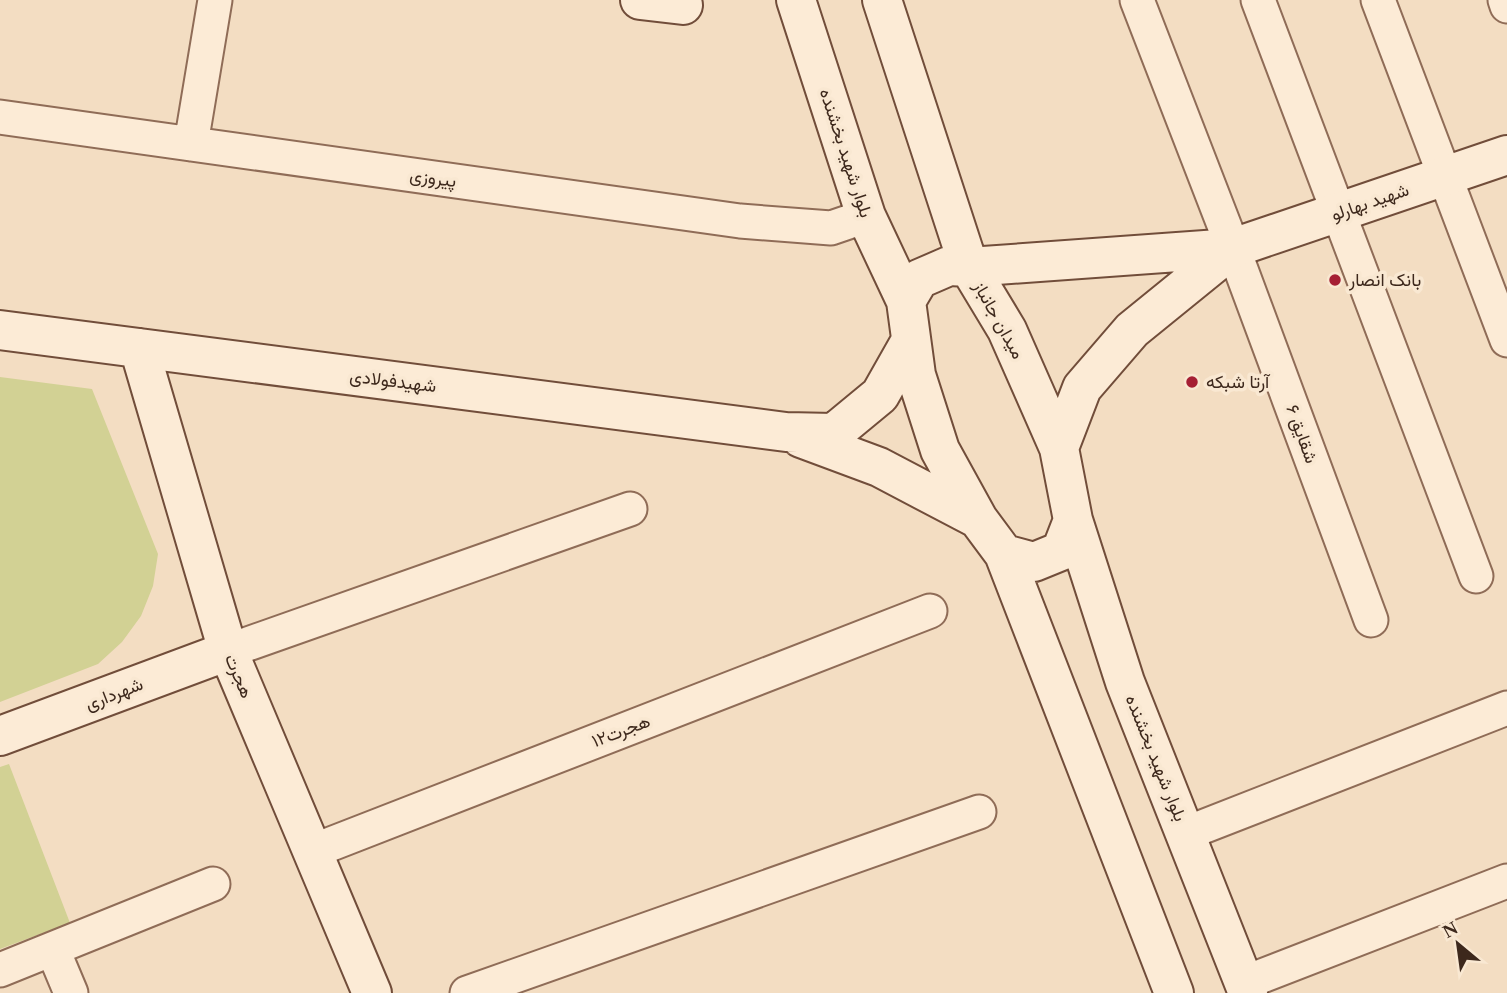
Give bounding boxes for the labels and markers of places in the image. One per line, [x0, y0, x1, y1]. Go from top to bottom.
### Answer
place label: بانک انصار [1348, 270, 1421, 291]
marker: بانک انصار [1327, 272, 1343, 288]
place label: آرتا شبکه [1206, 372, 1271, 393]
marker: آرتا شبکه [1184, 374, 1200, 390]

